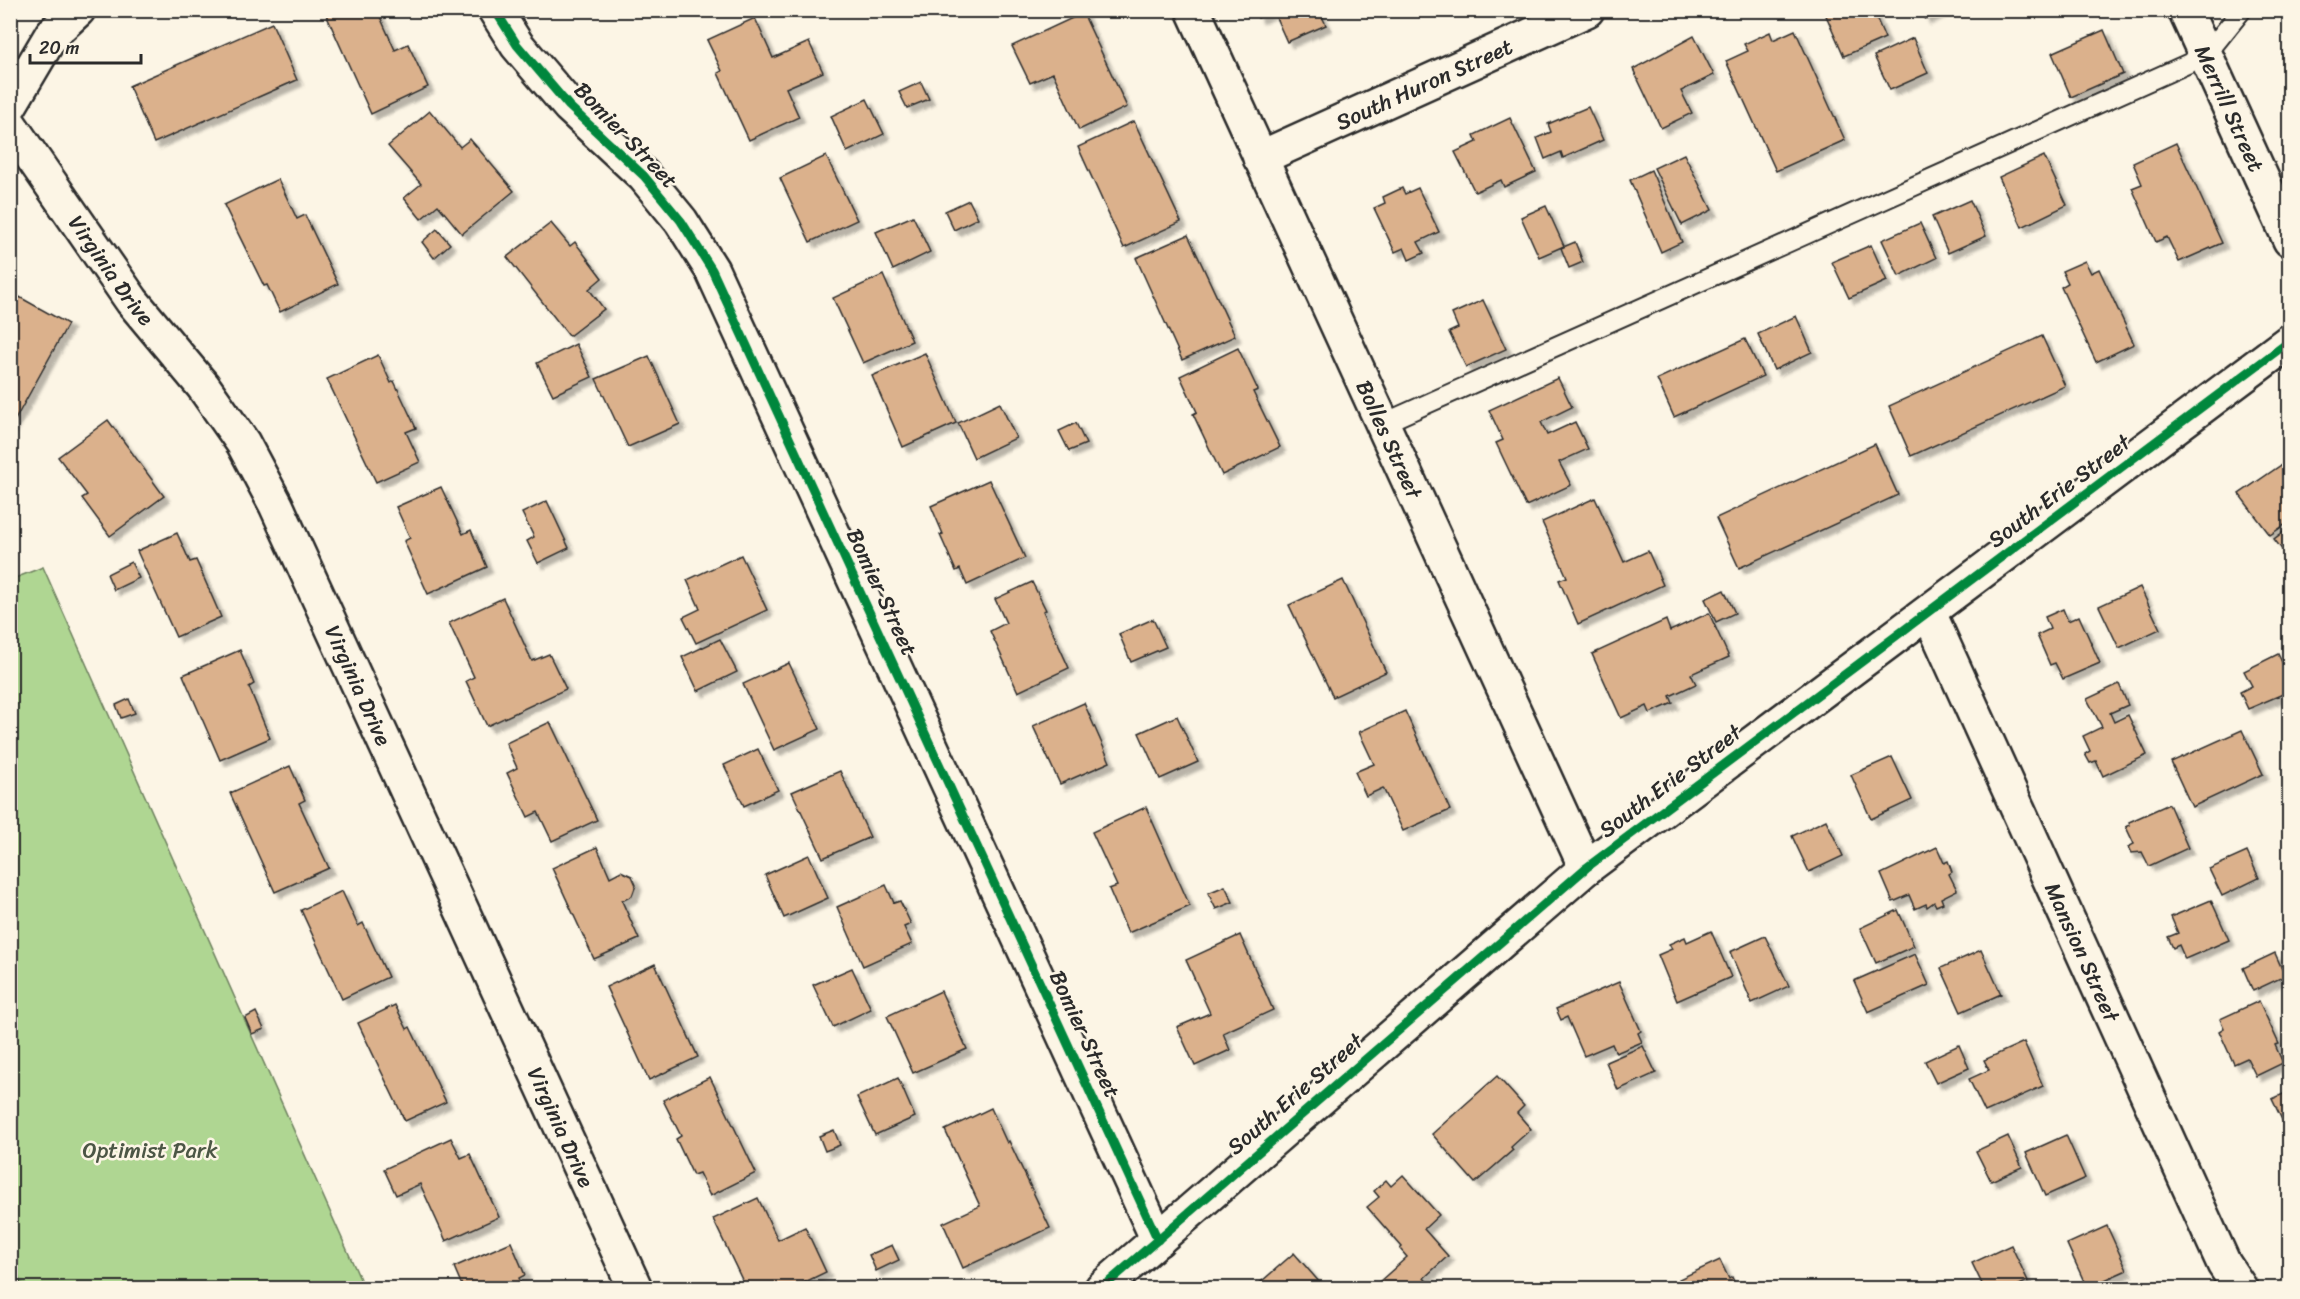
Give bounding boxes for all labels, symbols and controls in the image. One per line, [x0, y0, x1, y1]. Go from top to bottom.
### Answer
scale bar [30, 27, 141, 65]
street label: South Huron Street [1329, 27, 1519, 141]
text: 20 m [39, 32, 79, 64]
street label: Merrill Street [2184, 38, 2276, 179]
street label: Bomier Street [564, 72, 688, 198]
street label: Virginia Drive [58, 206, 165, 335]
street label: Bolles Street [1345, 373, 1434, 506]
street label: South Erie Street [1979, 423, 2140, 558]
street label: Bomier Street [835, 522, 929, 663]
street label: Virginia Drive [314, 618, 403, 752]
street label: South Erie Street [1590, 713, 1751, 848]
street label: Mansion Street [2034, 876, 2132, 1029]
street label: Bomier Street [1038, 964, 1132, 1105]
street label: South Erie Street [1218, 1022, 1373, 1165]
street label: Virginia Drive [516, 1060, 606, 1194]
park label: Optimist Park [82, 1131, 218, 1170]

